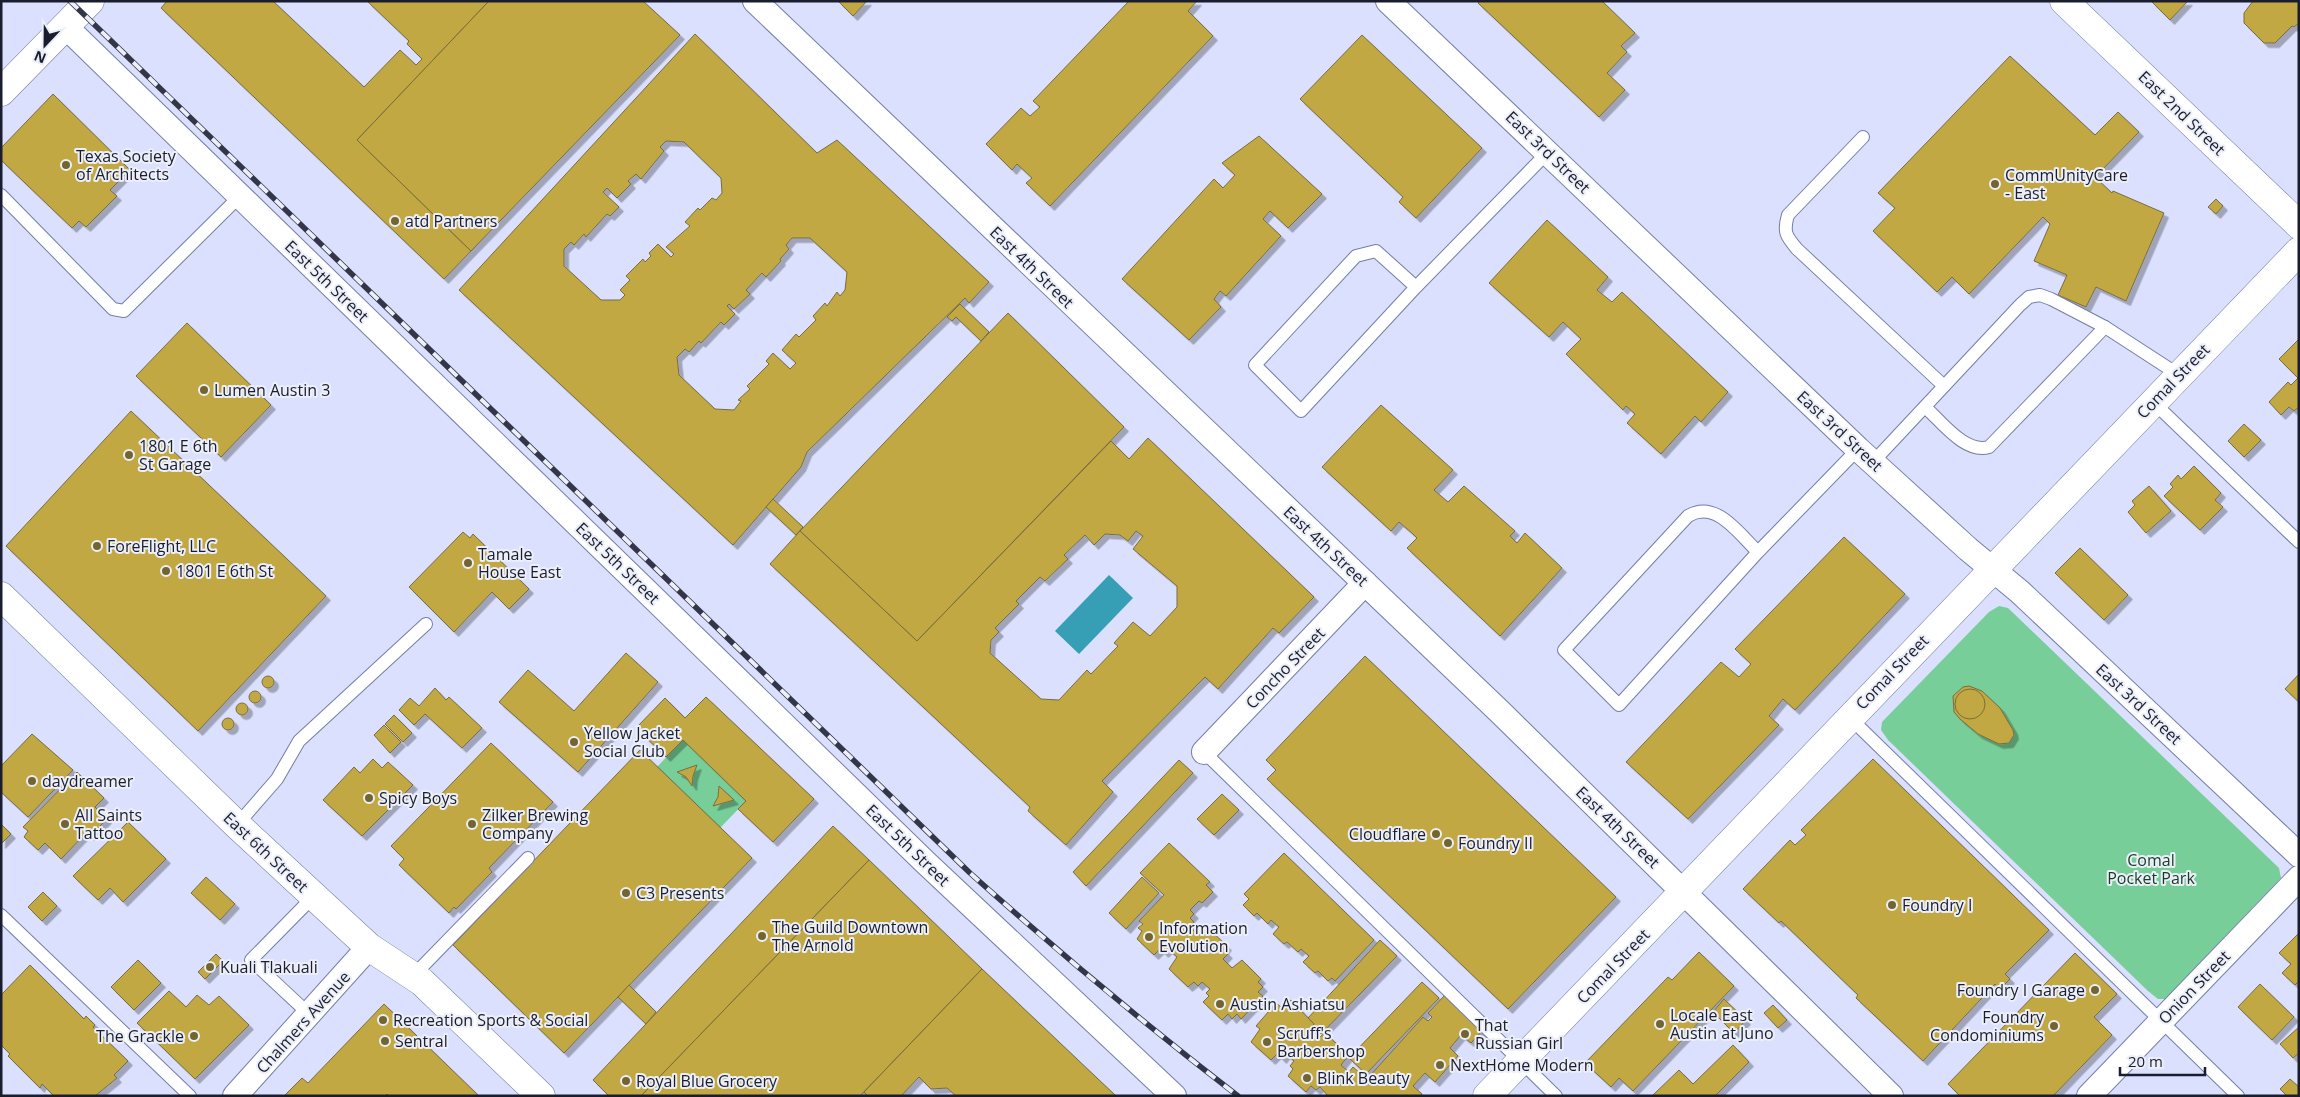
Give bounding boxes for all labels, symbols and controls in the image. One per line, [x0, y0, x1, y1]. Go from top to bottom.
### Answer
north arrow [20, 20, 70, 70]
text: N [31, 47, 49, 68]
street label: East 2nd Street [2134, 66, 2230, 160]
street label: East 3rd Street [1501, 106, 1595, 198]
place label: Texas Society of Architects [76, 145, 177, 185]
marker: Texas Society of Architects [60, 159, 72, 171]
place label: CommUnityCare - East [2005, 164, 2128, 204]
marker: CommUnityCare - East [1989, 178, 2001, 190]
place label: atd Partners [405, 210, 497, 232]
marker: atd Partners [389, 215, 401, 227]
street label: East 4th Street [985, 221, 1079, 313]
street label: East 5th Street [280, 235, 374, 327]
street label: Comal Street [2132, 339, 2215, 423]
place label: Lumen Austin 3 [214, 379, 330, 401]
marker: Lumen Austin 3 [198, 384, 210, 396]
street label: East 3rd Street [1792, 386, 1888, 477]
place label: 1801 E 6th St Garage [139, 435, 217, 475]
marker: 1801 E 6th St Garage [123, 449, 135, 461]
street label: East 4th Street [1279, 501, 1373, 591]
street label: East 5th Street [571, 517, 665, 609]
place label: ForeFlight, LLC [107, 535, 216, 557]
marker: ForeFlight, LLC [91, 540, 103, 552]
place label: Tamale House East [478, 543, 561, 583]
marker: Tamale House East [462, 557, 474, 569]
place label: 1801 E 6th St [176, 560, 273, 582]
marker: 1801 E 6th St [160, 565, 172, 577]
street label: Concho Street [1240, 622, 1330, 714]
street label: Comal Street [1851, 630, 1934, 714]
street label: East 3rd Street [2091, 659, 2187, 750]
place label: Yellow Jacket Social Club [584, 722, 680, 762]
marker: Yellow Jacket Social Club [568, 736, 580, 748]
place label: daydreamer [42, 770, 134, 792]
marker: daydreamer [26, 775, 38, 787]
street label: East 4th Street [1571, 781, 1665, 873]
place label: Spicy Boys [379, 787, 457, 809]
marker: Spicy Boys [363, 792, 375, 804]
street label: East 5th Street [861, 799, 955, 891]
place label: All Saints Tattoo [75, 804, 142, 844]
place label: Zilker Brewing Company [482, 804, 588, 844]
street label: East 6th Street [219, 807, 313, 897]
marker: All Saints Tattoo [59, 818, 71, 830]
marker: Zilker Brewing Company [466, 818, 478, 830]
place label: Cloudflare [1349, 823, 1426, 845]
marker: Cloudflare [1430, 828, 1442, 840]
place label: Foundry II [1458, 832, 1533, 854]
marker: Foundry II [1442, 837, 1454, 849]
park label: Comal Pocket Park [2107, 849, 2195, 889]
place label: C3 Presents [636, 882, 724, 904]
marker: C3 Presents [620, 887, 632, 899]
place label: Foundry I [1902, 894, 1972, 916]
marker: Foundry I [1886, 899, 1898, 911]
place label: The Guild Downtown The Arnold [772, 916, 928, 956]
place label: Information Evolution [1159, 917, 1248, 957]
street label: Comal Street [1572, 924, 1655, 1008]
marker: The Guild Downtown The Arnold [756, 930, 768, 942]
marker: Information Evolution [1143, 931, 1155, 943]
street label: Onion Street [2153, 945, 2235, 1029]
place label: Kuali Tlakuali [220, 956, 318, 978]
marker: Kuali Tlakuali [204, 961, 216, 973]
street label: Chalmers Avenue [251, 966, 355, 1078]
place label: Foundry I Garage [1957, 979, 2085, 1001]
marker: Foundry I Garage [2089, 984, 2101, 996]
place label: Austin Ashiatsu [1230, 993, 1345, 1015]
marker: Austin Ashiatsu [1214, 998, 1226, 1010]
place label: Locale East Austin at Juno [1670, 1004, 1774, 1044]
place label: Foundry Condominiums [1930, 1006, 2045, 1046]
place label: Recreation Sports & Social [393, 1009, 588, 1031]
marker: Recreation Sports & Social [377, 1014, 389, 1026]
place label: That Russian Girl [1475, 1014, 1563, 1054]
marker: Locale East Austin at Juno [1654, 1018, 1666, 1030]
marker: Foundry Condominiums [2048, 1020, 2060, 1032]
place label: Scruff's Barbershop [1277, 1022, 1365, 1062]
place label: The Grackle [96, 1025, 184, 1047]
marker: That Russian Girl [1459, 1028, 1471, 1040]
marker: The Grackle [188, 1030, 200, 1042]
place label: Sentral [395, 1030, 448, 1052]
marker: Sentral [379, 1035, 391, 1047]
marker: Scruff's Barbershop [1261, 1036, 1273, 1048]
scale bar [2120, 1044, 2205, 1076]
text: 20 m [2128, 1051, 2163, 1071]
place label: NextHome Modern [1450, 1054, 1594, 1076]
marker: NextHome Modern [1434, 1059, 1446, 1071]
place label: Blink Beauty [1317, 1067, 1411, 1089]
place label: Royal Blue Grocery [636, 1070, 778, 1092]
marker: Blink Beauty [1301, 1072, 1313, 1084]
marker: Royal Blue Grocery [620, 1075, 632, 1087]

